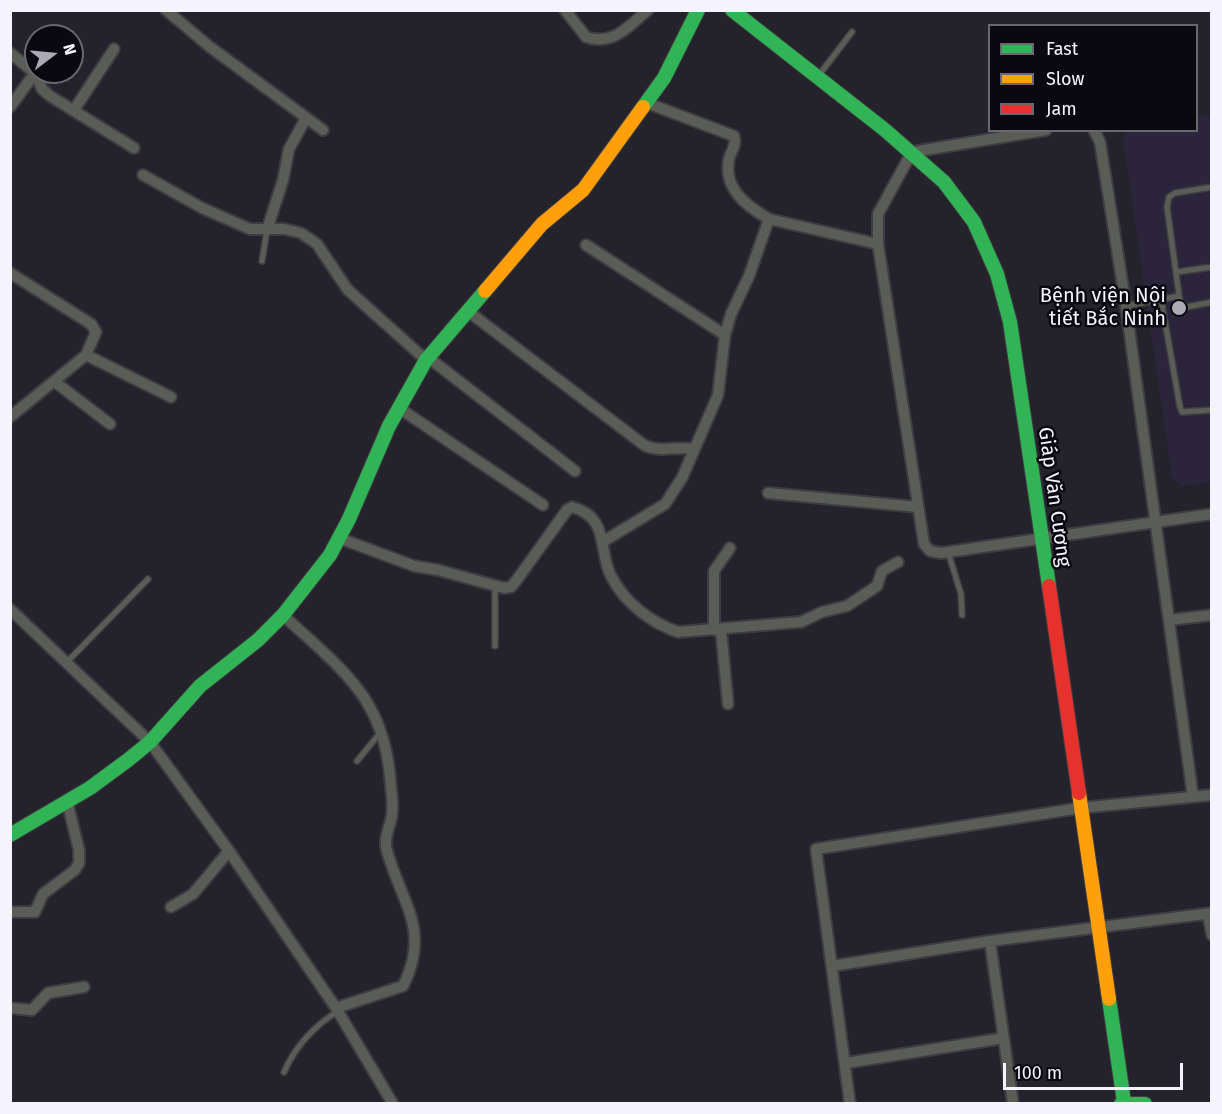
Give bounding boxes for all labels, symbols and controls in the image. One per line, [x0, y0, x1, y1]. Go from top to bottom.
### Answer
north arrow [24, 24, 84, 84]
legend [988, 24, 1198, 132]
text: Fast [1046, 38, 1078, 60]
text: N [59, 42, 80, 57]
text: Slow [1046, 68, 1084, 90]
text: Jam [1046, 98, 1077, 120]
place label: Bệnh viện Nội tiết Bắc Ninh [1040, 284, 1166, 331]
marker: Bệnh viện Nội tiết Bắc Ninh [1170, 299, 1188, 317]
street label: Giáp Văn Cương [1032, 425, 1076, 569]
scale bar [1006, 1051, 1186, 1089]
text: 100 m [1014, 1062, 1062, 1084]

